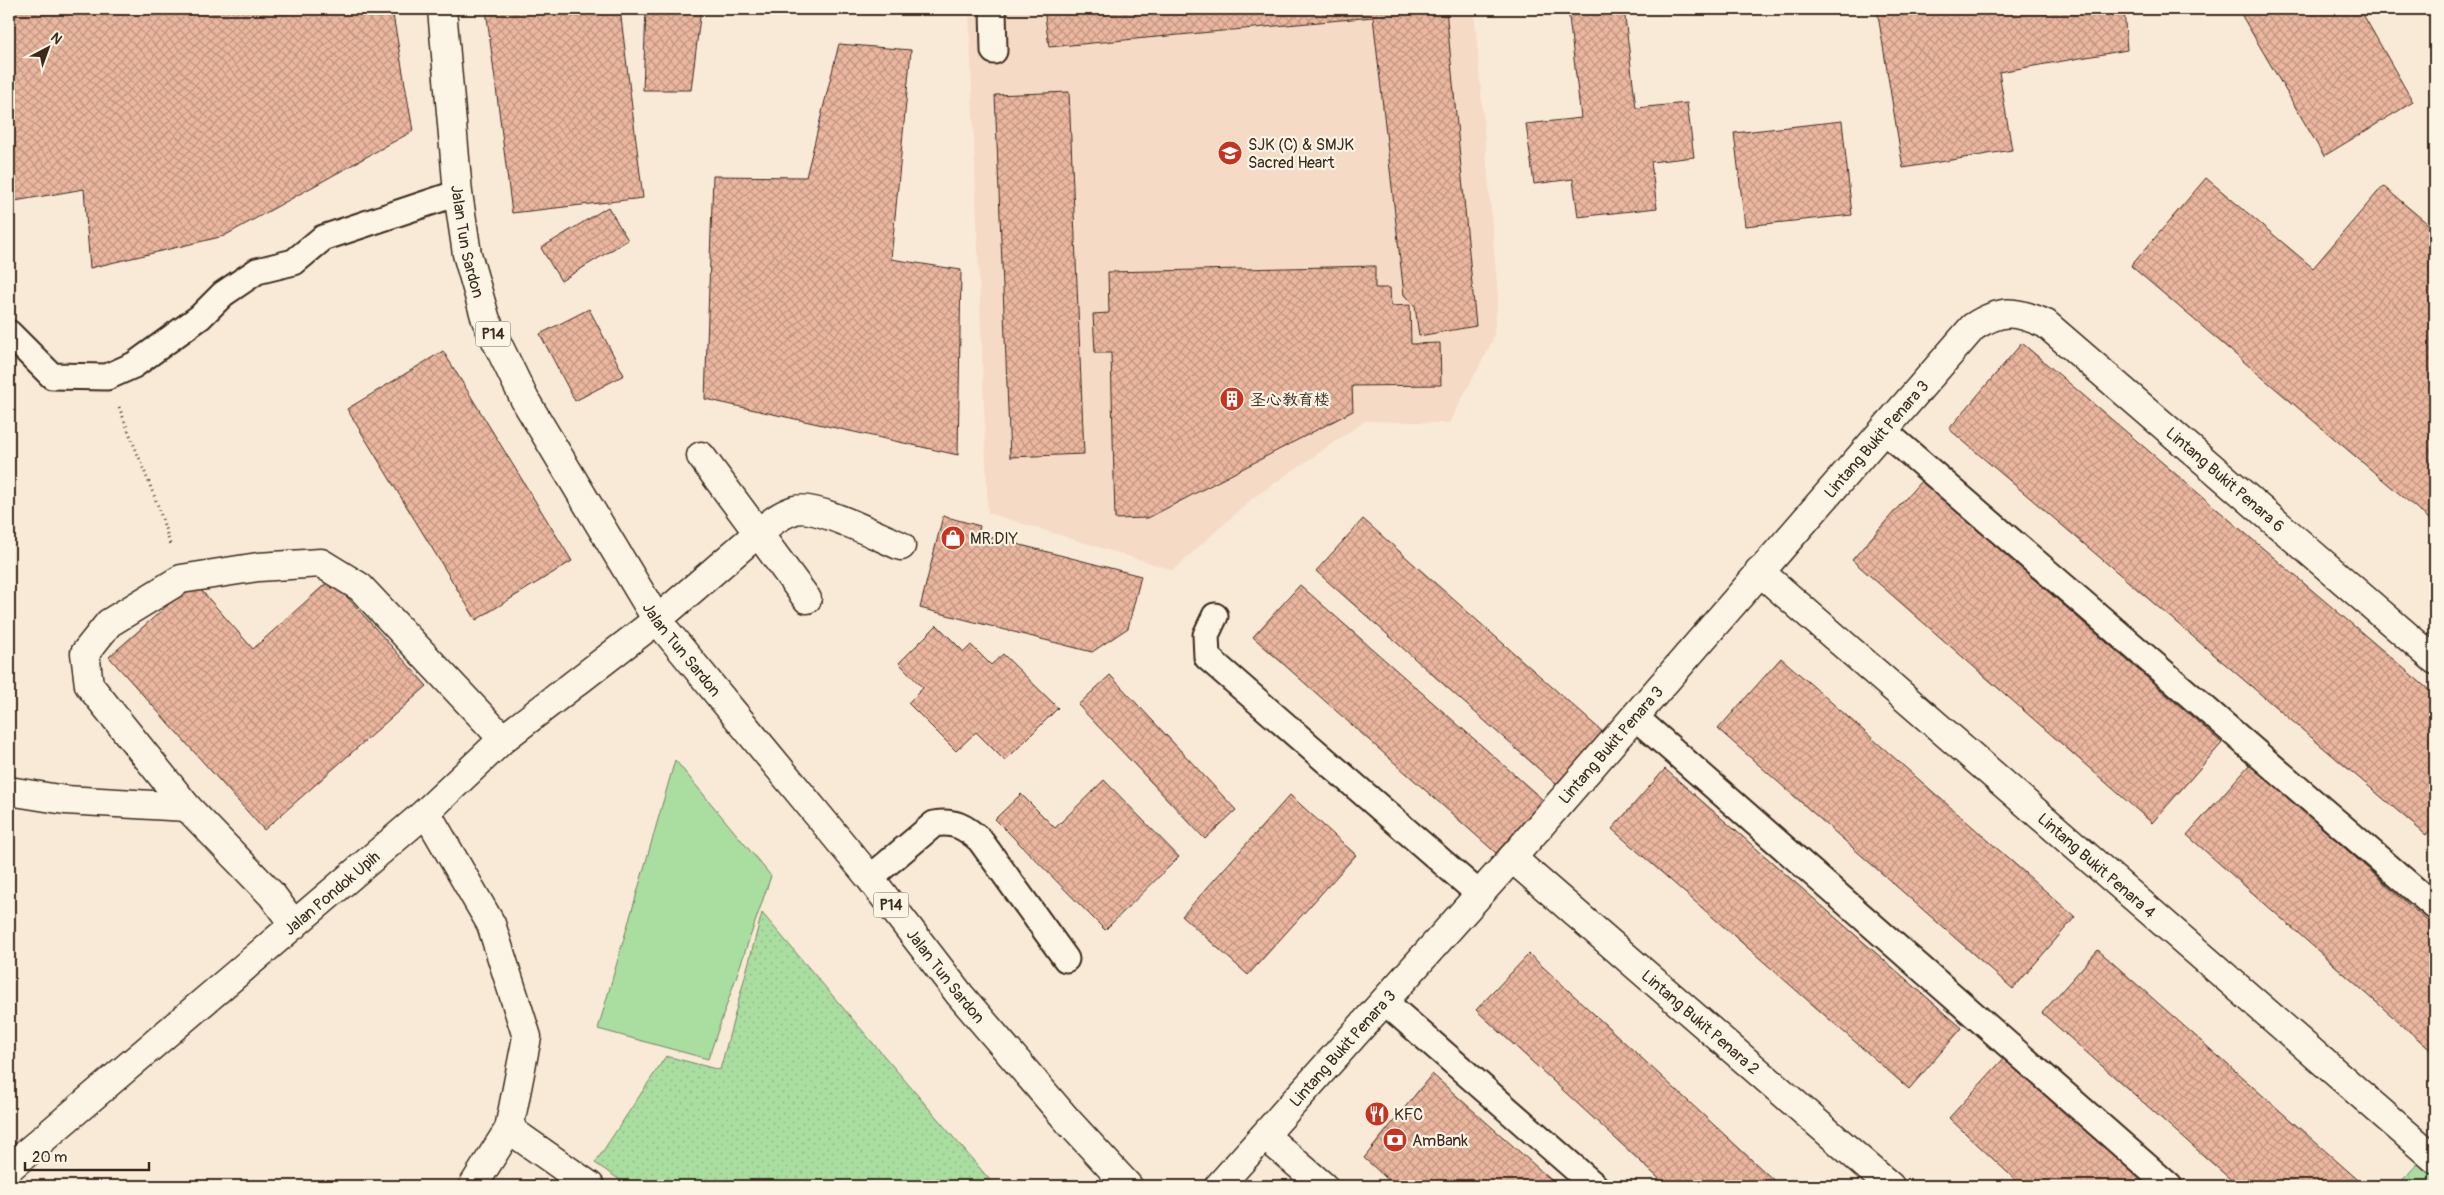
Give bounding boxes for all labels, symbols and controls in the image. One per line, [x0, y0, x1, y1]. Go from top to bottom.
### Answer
north arrow [22, 22, 72, 72]
text: N [47, 29, 65, 48]
place label: SJK (C) & SMJK Sacred Heart [1248, 135, 1354, 173]
school or university icon: SJK (C) & SMJK Sacred Heart [1217, 140, 1243, 166]
street label: Jalan Tun Sardon [446, 184, 488, 300]
road number: P14 [476, 322, 510, 346]
street label: Lintang Bukit Penara 3 [1820, 376, 1933, 503]
building icon: 圣心教育楼 [1219, 386, 1245, 412]
place label: 圣心教育楼 [1250, 390, 1330, 410]
street label: Lintang Bukit Penara 6 [2162, 423, 2288, 537]
shop icon: MR.DIY [940, 525, 966, 551]
place label: MR.DIY [970, 529, 1018, 549]
street label: Jalan Tun Sardon [638, 599, 725, 701]
street label: Lintang Bukit Penara 3 [1555, 682, 1668, 808]
street label: Lintang Bukit Penara 4 [2033, 809, 2160, 923]
street label: Jalan Pondok Upih [280, 847, 384, 940]
road number: P14 [874, 892, 908, 918]
street label: Jalan Tun Sardon [902, 925, 989, 1028]
street label: Lintang Bukit Penara 2 [1637, 966, 1763, 1079]
street label: Lintang Bukit Penara 3 [1286, 986, 1400, 1111]
restaurant icon: KFC [1364, 1101, 1390, 1127]
place label: KFC [1394, 1105, 1423, 1125]
bank icon: AmBank [1382, 1127, 1408, 1153]
place label: AmBank [1412, 1131, 1468, 1151]
scale bar [25, 1140, 149, 1172]
text: 20 m [32, 1148, 67, 1167]

